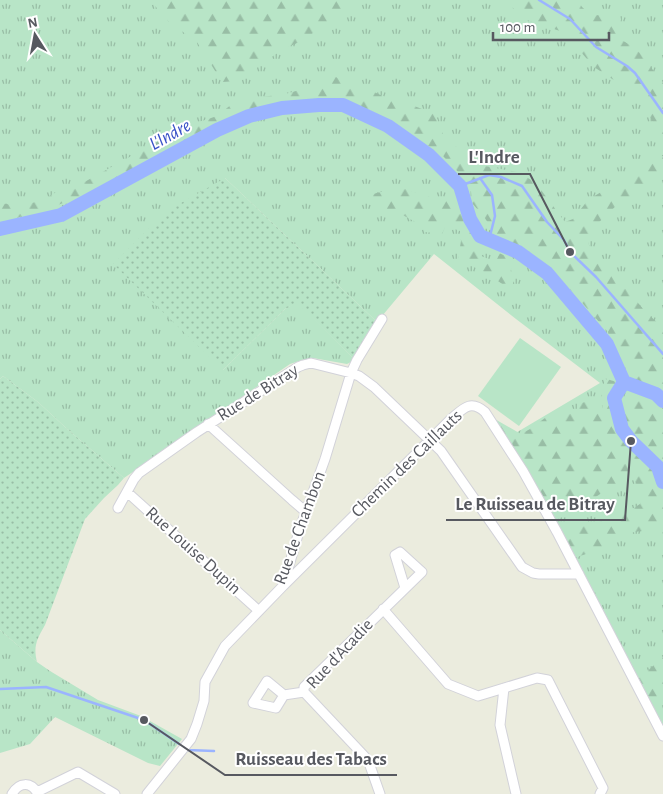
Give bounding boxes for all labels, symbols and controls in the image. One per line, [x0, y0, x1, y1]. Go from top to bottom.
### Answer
north arrow [10, 10, 60, 60]
scale bar [493, 10, 609, 42]
text: N [27, 15, 39, 31]
text: 100 m [500, 20, 535, 35]
water label: L'Indre [146, 116, 194, 154]
callout: L'Indre [458, 140, 530, 174]
text: L'Indre [468, 148, 520, 167]
street label: Rue de Bitray [214, 361, 302, 425]
street label: Chemin des Caillauts [348, 407, 466, 521]
street label: Rue de Chambon [271, 469, 329, 587]
callout: Le Ruisseau de Bitray [446, 486, 625, 520]
text: Le Ruisseau de Bitray [455, 495, 615, 514]
street label: Rue Louise Dupin [142, 504, 244, 598]
street label: Rue d'Acadie [303, 616, 377, 692]
callout: Ruisseau des Tabacs [225, 741, 397, 775]
text: Ruisseau des Tabacs [235, 750, 387, 769]

